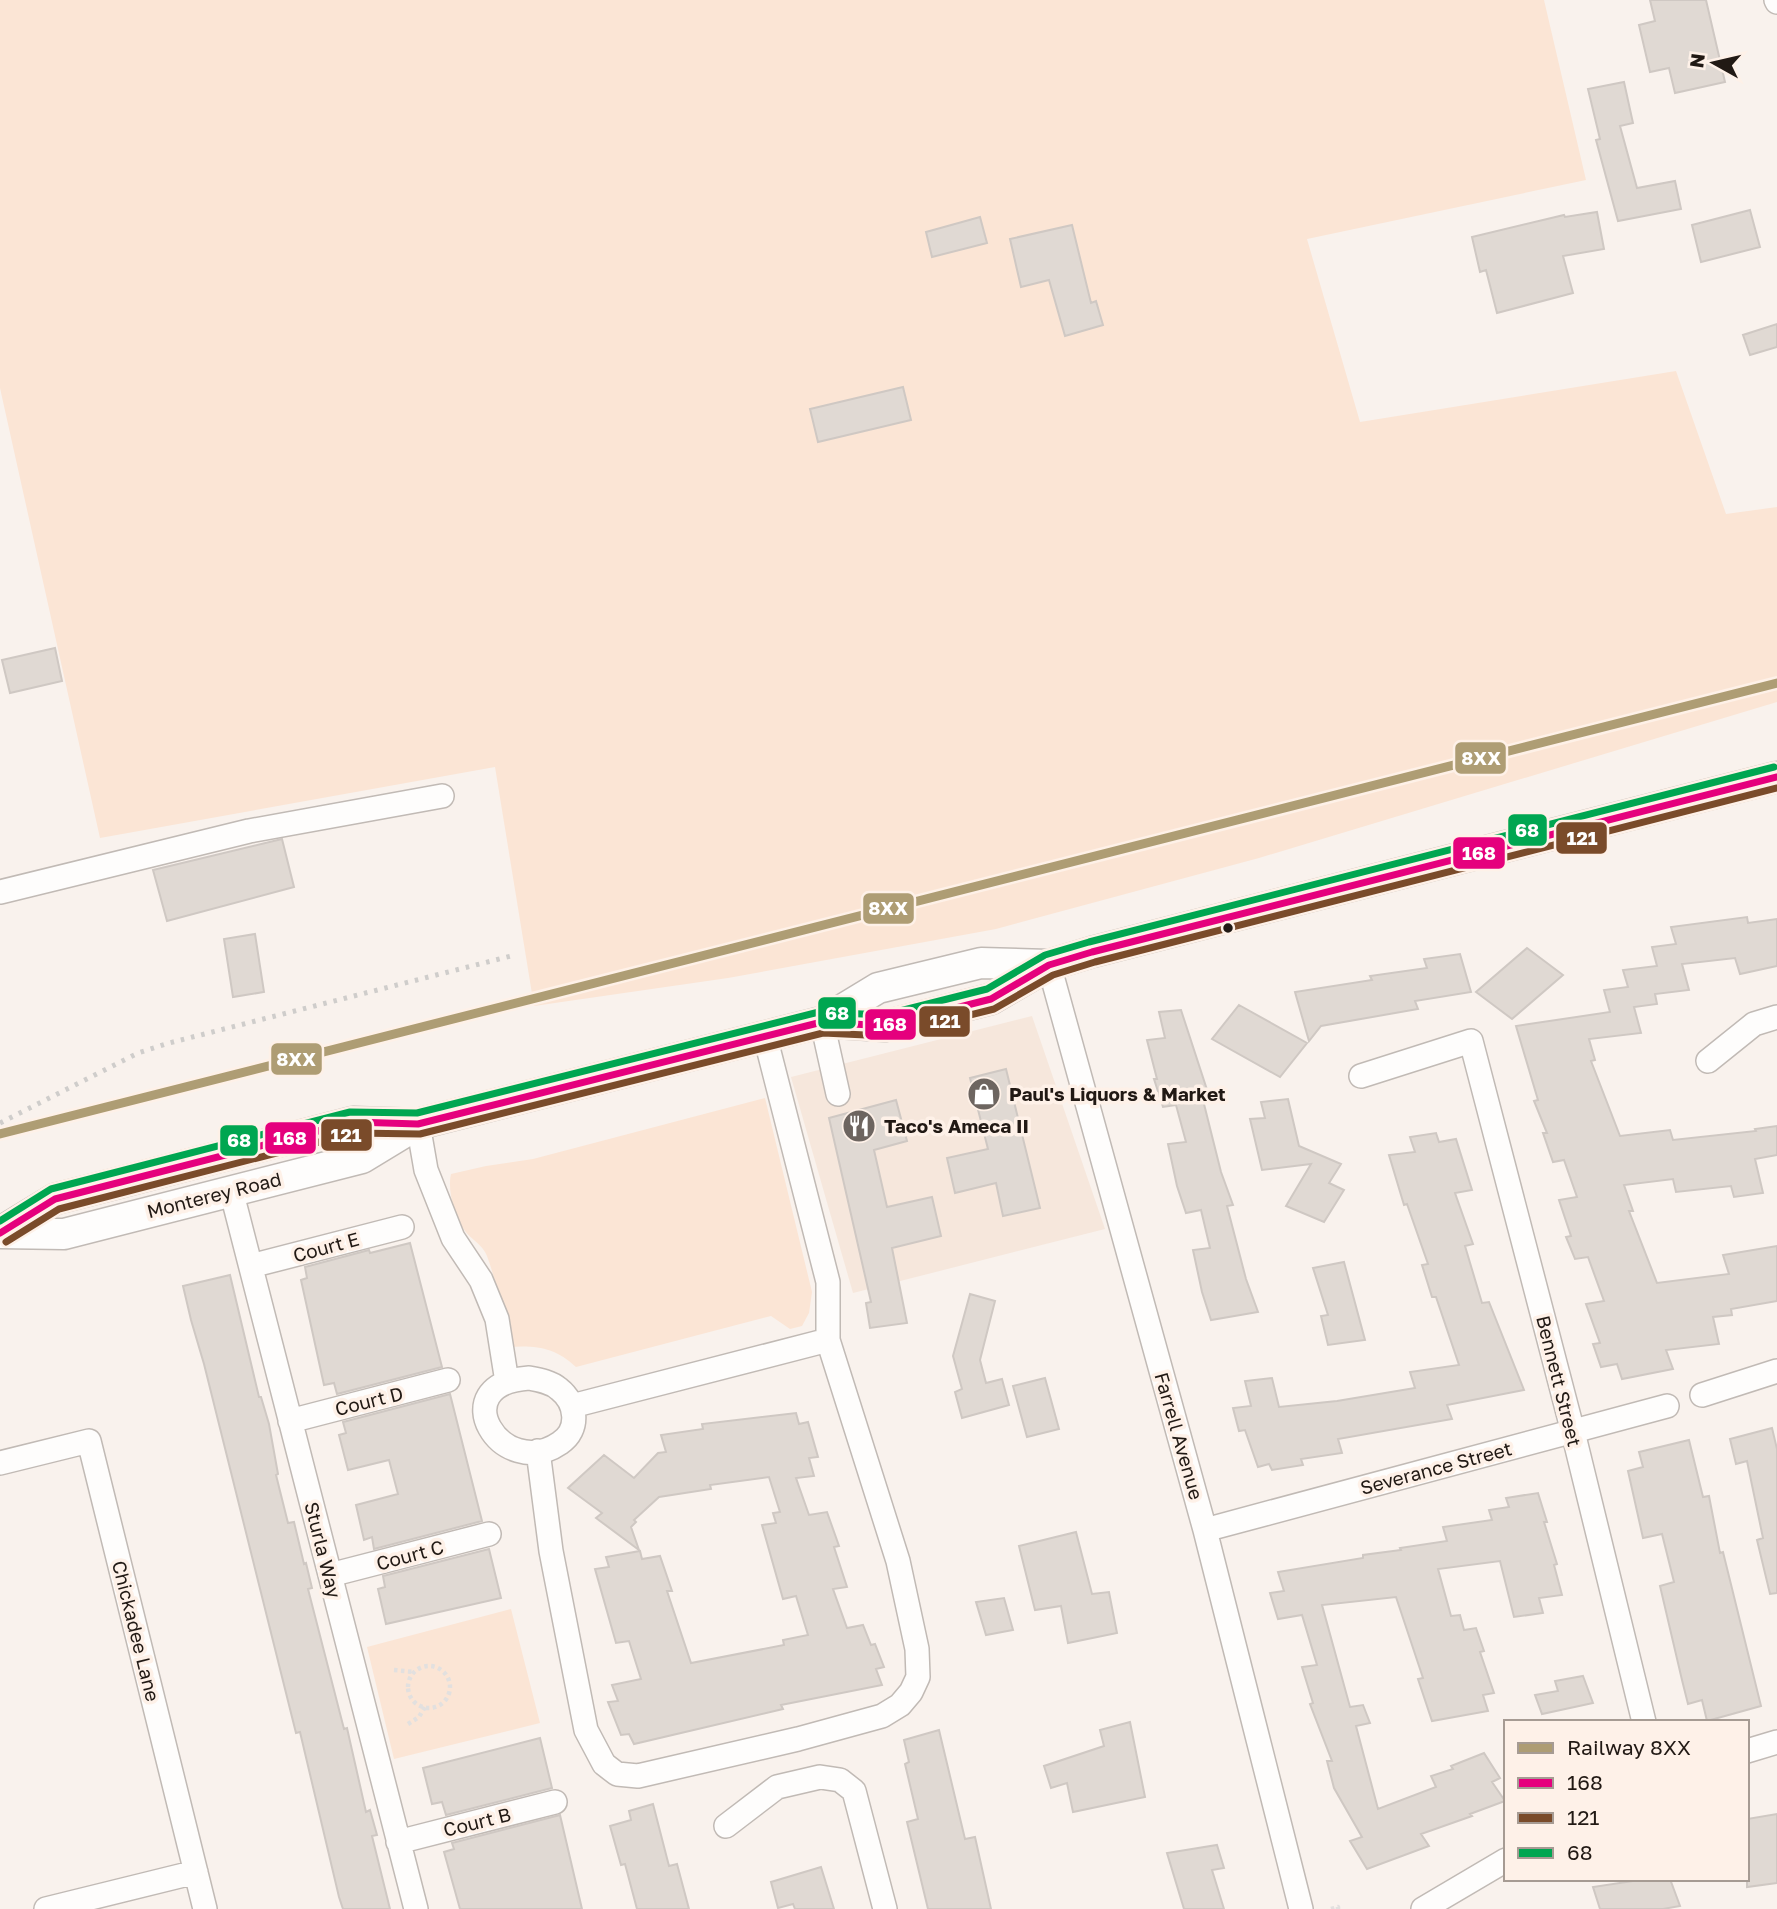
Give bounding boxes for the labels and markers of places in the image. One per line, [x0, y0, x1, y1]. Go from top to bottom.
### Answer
unlabelled marker [1221, 921, 1235, 935]
shop icon: Paul's Liquors & Market [965, 1075, 1003, 1113]
place label: Paul's Liquors & Market [1009, 1082, 1226, 1105]
restaurant icon: Taco's Ameca II [840, 1107, 878, 1145]
place label: Taco's Ameca II [884, 1114, 1029, 1137]

